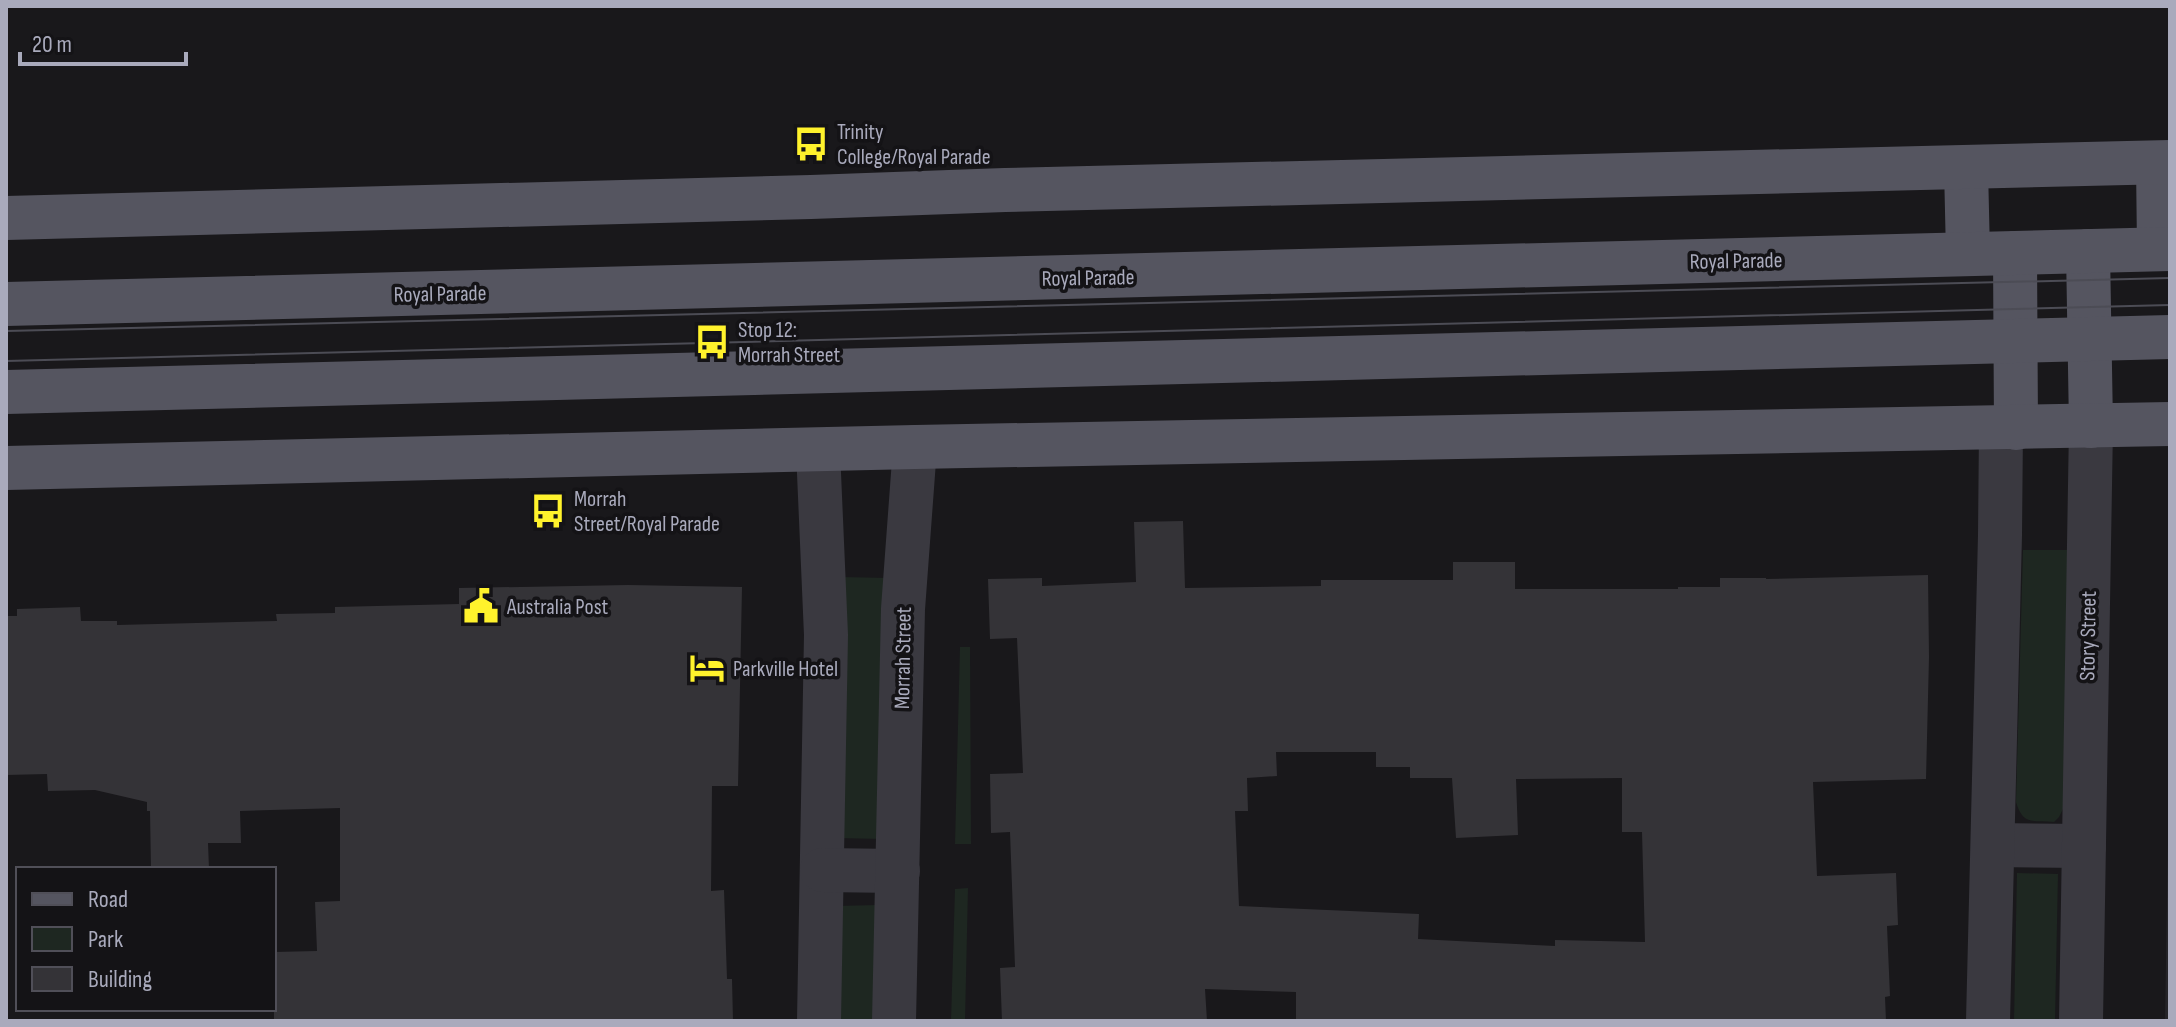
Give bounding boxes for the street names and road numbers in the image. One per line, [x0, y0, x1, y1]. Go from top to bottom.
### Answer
street label: Royal Parade [1689, 247, 1783, 276]
street label: Royal Parade [1041, 264, 1135, 293]
street label: Royal Parade [393, 280, 487, 309]
street label: Story Street [2074, 591, 2103, 681]
street label: Morrah Street [889, 606, 918, 709]

